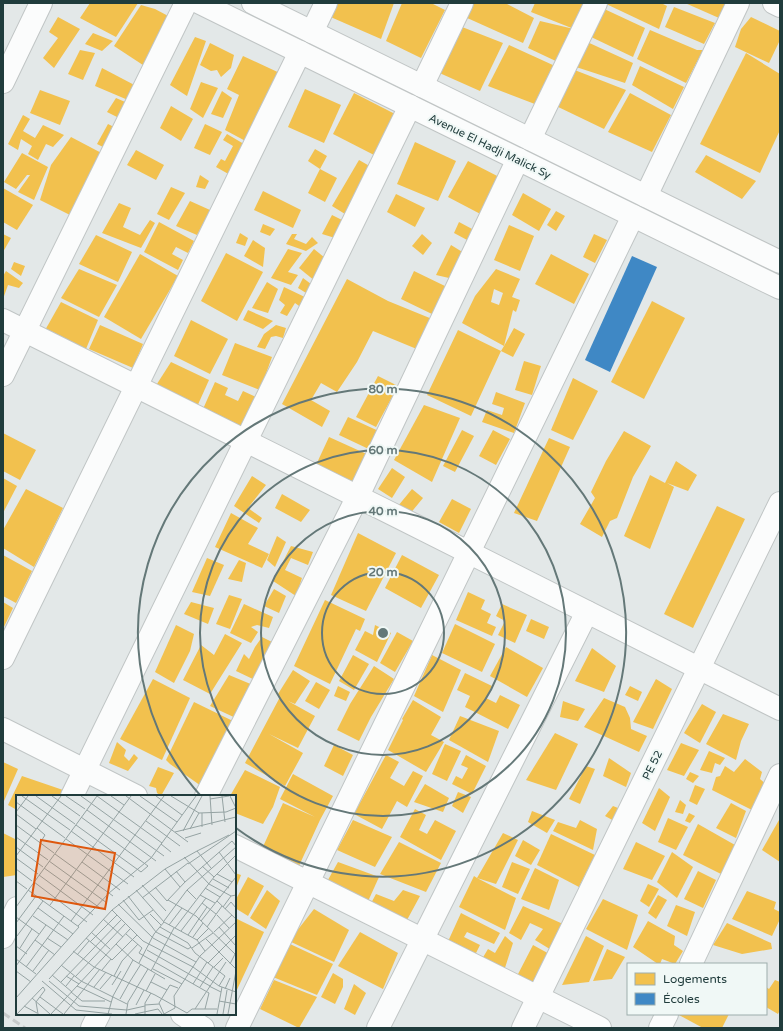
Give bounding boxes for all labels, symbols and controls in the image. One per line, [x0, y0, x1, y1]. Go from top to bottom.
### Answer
street label: Avenue El Hadji Malick Sy [427, 111, 553, 182]
text: 80 m [368, 382, 398, 396]
text: 60 m [368, 443, 398, 457]
text: 40 m [368, 504, 398, 518]
text: 20 m [368, 565, 398, 579]
centre of rings [376, 626, 390, 640]
street label: PE 52 [640, 748, 665, 782]
inset map [16, 795, 236, 1015]
legend [627, 963, 767, 1015]
text: Logements [663, 972, 727, 986]
text: Écoles [663, 992, 700, 1006]

